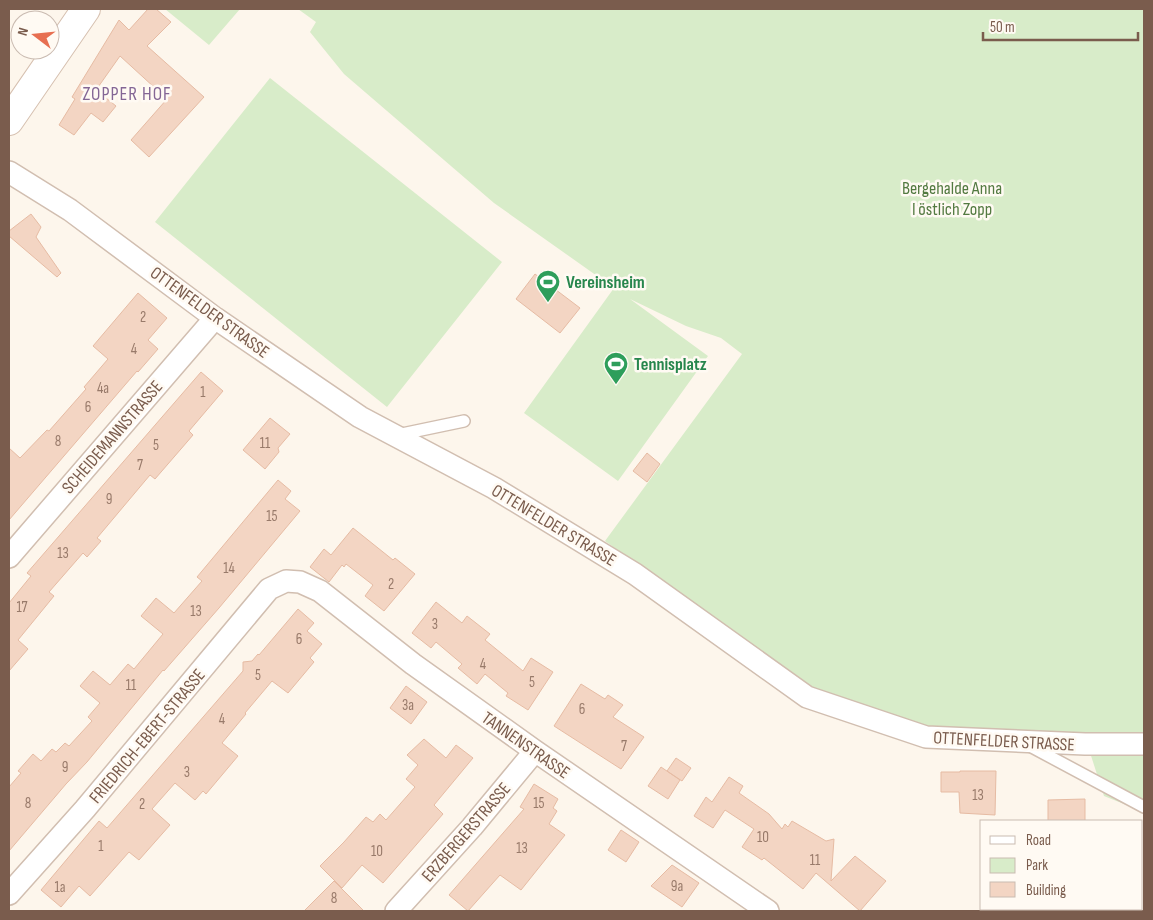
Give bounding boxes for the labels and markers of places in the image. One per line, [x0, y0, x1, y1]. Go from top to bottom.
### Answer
sports icon: Vereinsheim [535, 269, 561, 303]
place label: Vereinsheim [566, 272, 645, 293]
sports icon: Tennisplatz [603, 351, 629, 385]
place label: Tennisplatz [634, 354, 707, 375]

